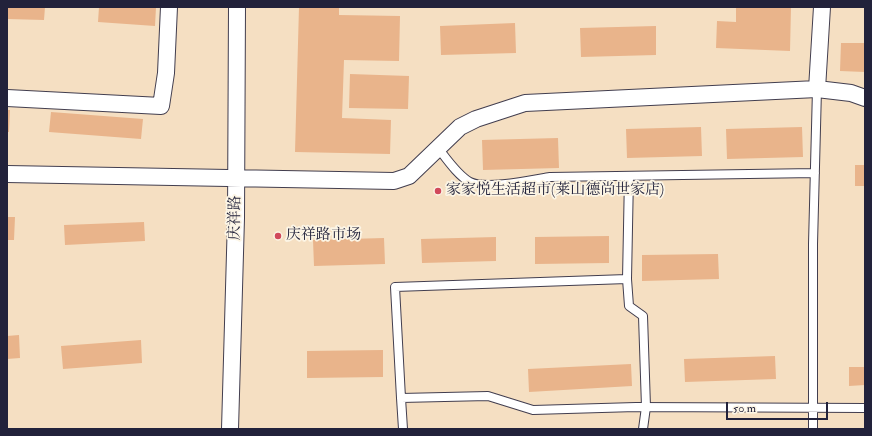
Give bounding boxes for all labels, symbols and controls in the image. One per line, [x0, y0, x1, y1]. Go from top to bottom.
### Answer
place label: 家家悦生活超市(莱山德尚世家店) [446, 182, 664, 200]
marker: 家家悦生活超市(莱山德尚世家店) [433, 186, 443, 196]
street label: 庆祥路 [227, 195, 245, 241]
place label: 庆祥路市场 [286, 227, 361, 245]
marker: 庆祥路市场 [273, 231, 283, 241]
scale bar [728, 394, 830, 420]
text: 50 m [733, 401, 756, 416]

